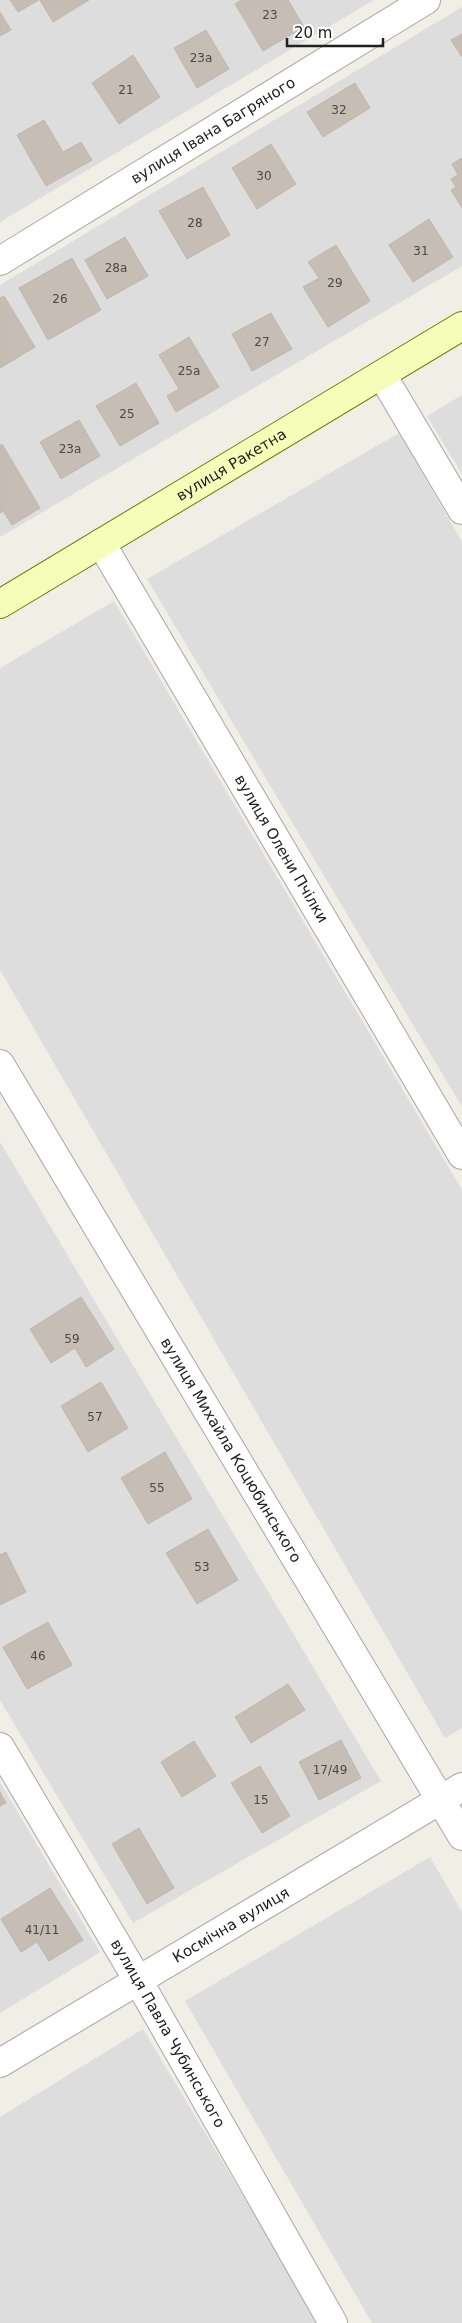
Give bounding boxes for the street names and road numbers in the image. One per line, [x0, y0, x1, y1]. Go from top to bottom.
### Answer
street label: вулиця Івана Багряного [128, 73, 299, 188]
street label: вулиця Ракетна [173, 425, 290, 505]
street label: вулиця Олени Пчілки [231, 771, 332, 926]
street label: вулиця Михайла Коцюбинського [157, 1334, 305, 1566]
street label: Космічна вулиця [169, 1883, 292, 1967]
street label: вулиця Павла Чубинського [107, 1936, 229, 2131]

